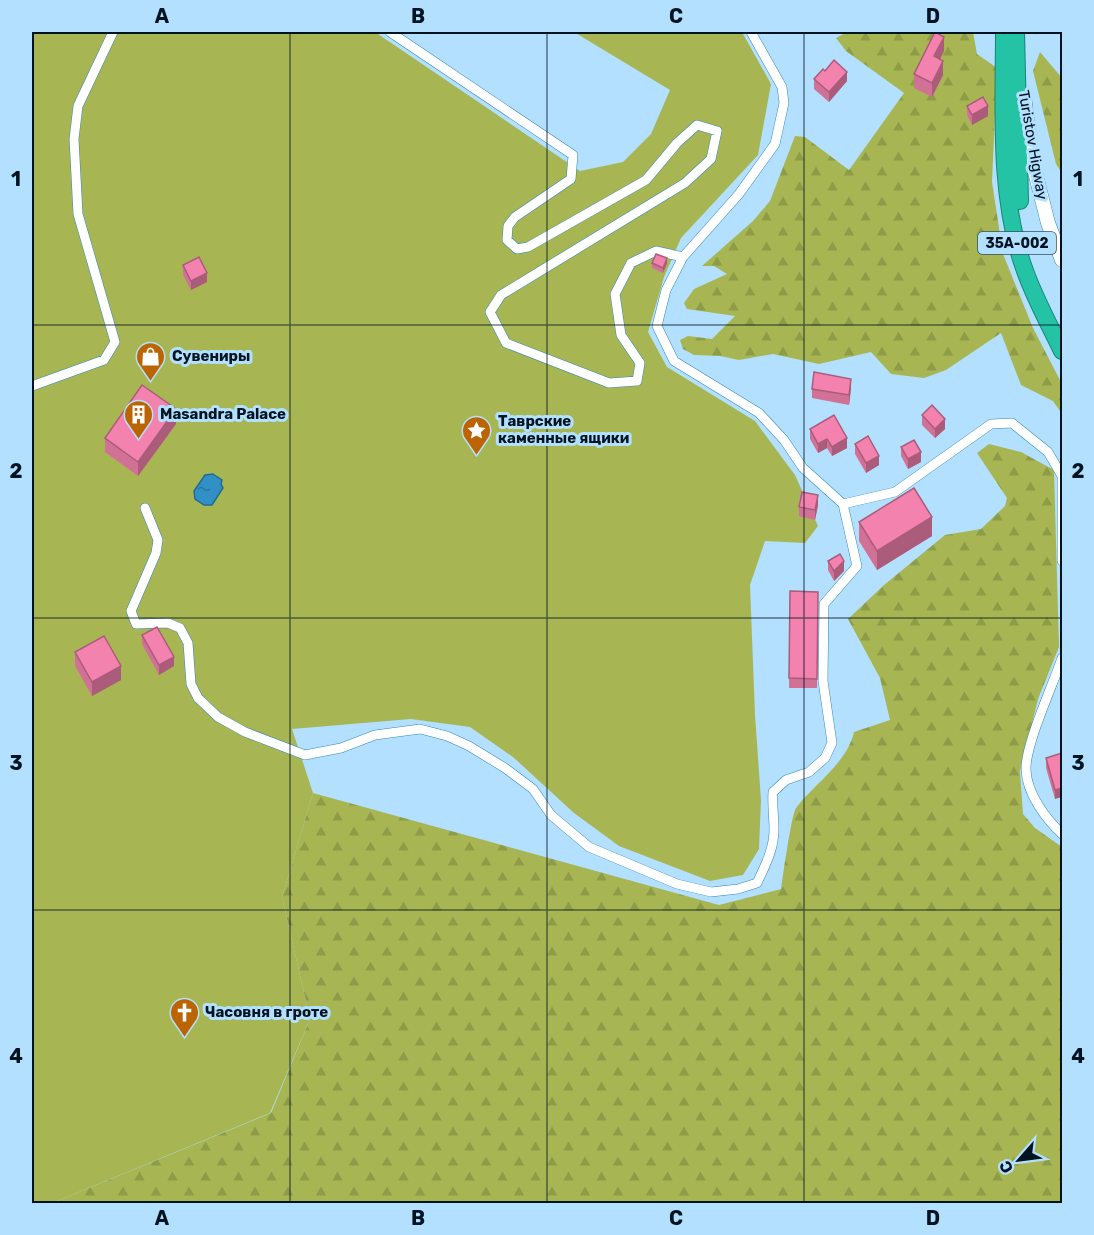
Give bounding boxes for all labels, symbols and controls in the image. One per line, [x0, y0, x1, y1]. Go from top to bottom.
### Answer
text: A [155, 4, 170, 28]
text: B [411, 4, 425, 28]
text: C [669, 4, 683, 28]
text: D [926, 4, 940, 28]
street label: Turistov Higway [1015, 89, 1051, 201]
text: 1 [11, 167, 21, 191]
text: 1 [1073, 167, 1083, 191]
road number: 35А-002 [978, 232, 1056, 254]
shop icon: Сувениры [135, 340, 167, 382]
place label: Сувениры [172, 347, 250, 365]
building icon: Masandra Palace [123, 398, 155, 440]
place label: Masandra Palace [160, 405, 286, 423]
place label: Таврские каменные ящики [498, 412, 629, 447]
place icon: Таврские каменные ящики [461, 414, 493, 456]
text: 2 [10, 459, 23, 483]
text: 2 [1072, 459, 1085, 483]
text: 3 [9, 751, 23, 775]
text: 3 [1071, 751, 1085, 775]
church icon: Часовня в гроте [168, 996, 200, 1038]
place label: Часовня в гроте [205, 1003, 328, 1021]
text: 4 [9, 1044, 23, 1068]
text: 4 [1071, 1044, 1085, 1068]
north arrow [989, 1130, 1049, 1190]
text: С [995, 1157, 1017, 1176]
text: A [155, 1206, 170, 1230]
text: B [411, 1206, 425, 1230]
text: C [669, 1206, 683, 1230]
text: D [926, 1206, 940, 1230]

